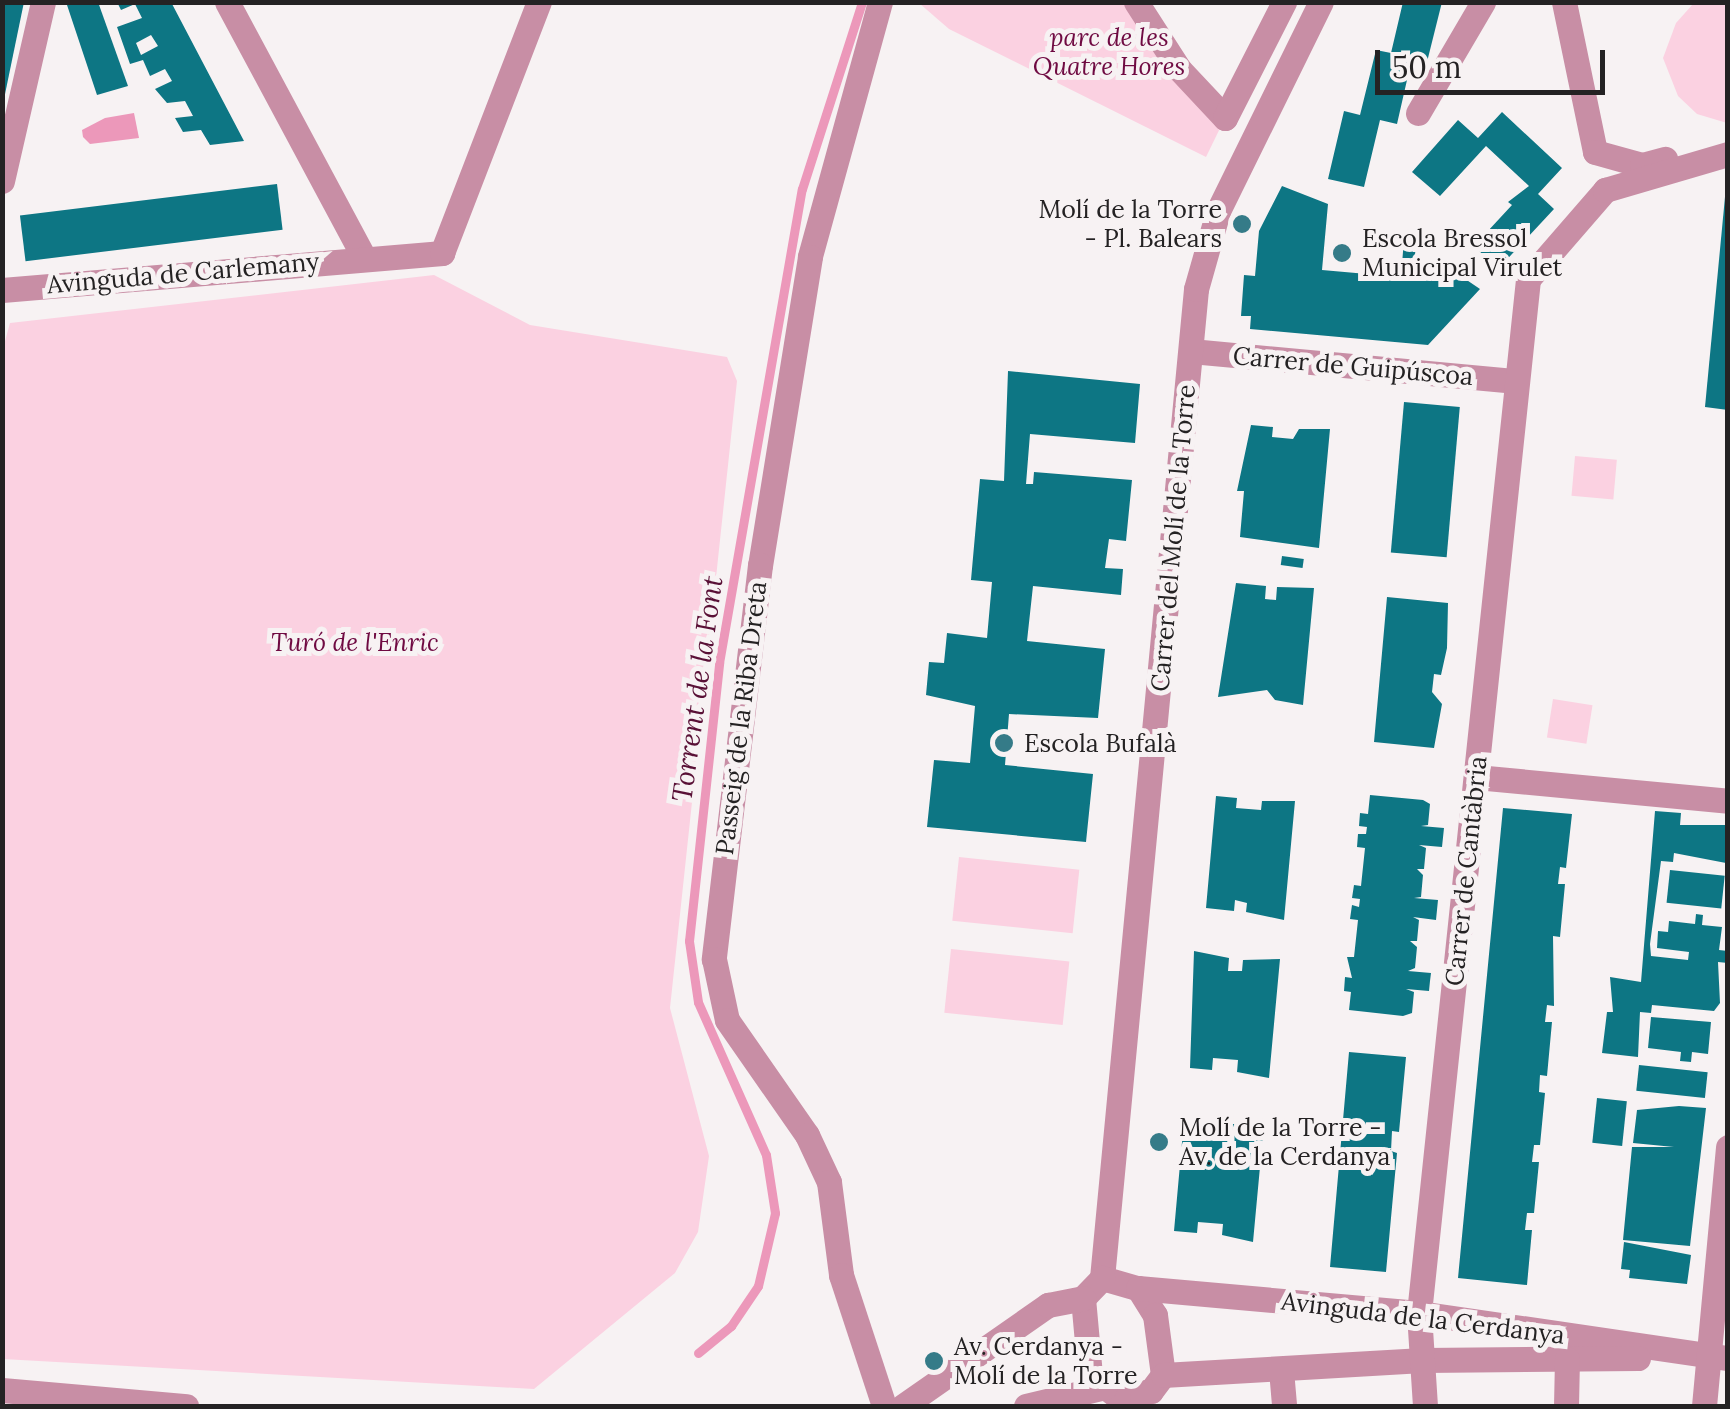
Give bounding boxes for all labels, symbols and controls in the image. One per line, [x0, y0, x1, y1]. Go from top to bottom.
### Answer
park label: parc de les Quatre Hores [1033, 23, 1185, 82]
scale bar [1380, 30, 1610, 92]
text: 50 m [1392, 48, 1462, 86]
place label: Molí de la Torre - Pl. Balears [1038, 195, 1222, 254]
marker: Molí de la Torre - Pl. Balears [1231, 213, 1253, 235]
place label: Escola Bressol Municipal Virulet [1362, 224, 1562, 283]
marker: Escola Bressol Municipal Virulet [1331, 242, 1353, 264]
street label: Avinguda de Carlemany [46, 246, 320, 300]
street label: Carrer de Guipúscoa [1232, 341, 1474, 391]
street label: Carrer del Molí de la Torre [1145, 383, 1201, 693]
water label: Torrent de la Font [665, 574, 729, 804]
street label: Passeig de la Riba Dreta [709, 580, 773, 856]
park label: Turó de l'Enric [271, 627, 439, 657]
place label: Escola Bufalà [1024, 728, 1177, 758]
marker: Escola Bufalà [993, 732, 1015, 754]
street label: Carrer de Cantàbria [1439, 755, 1493, 987]
place label: Molí de la Torre - Av. de la Cerdanya [1179, 1113, 1390, 1172]
marker: Molí de la Torre - Av. de la Cerdanya [1148, 1131, 1170, 1153]
street label: Avinguda de la Cerdanya [1280, 1286, 1566, 1350]
place label: Av. Cerdanya - Molí de la Torre [954, 1332, 1138, 1391]
marker: Av. Cerdanya - Molí de la Torre [923, 1350, 945, 1372]

